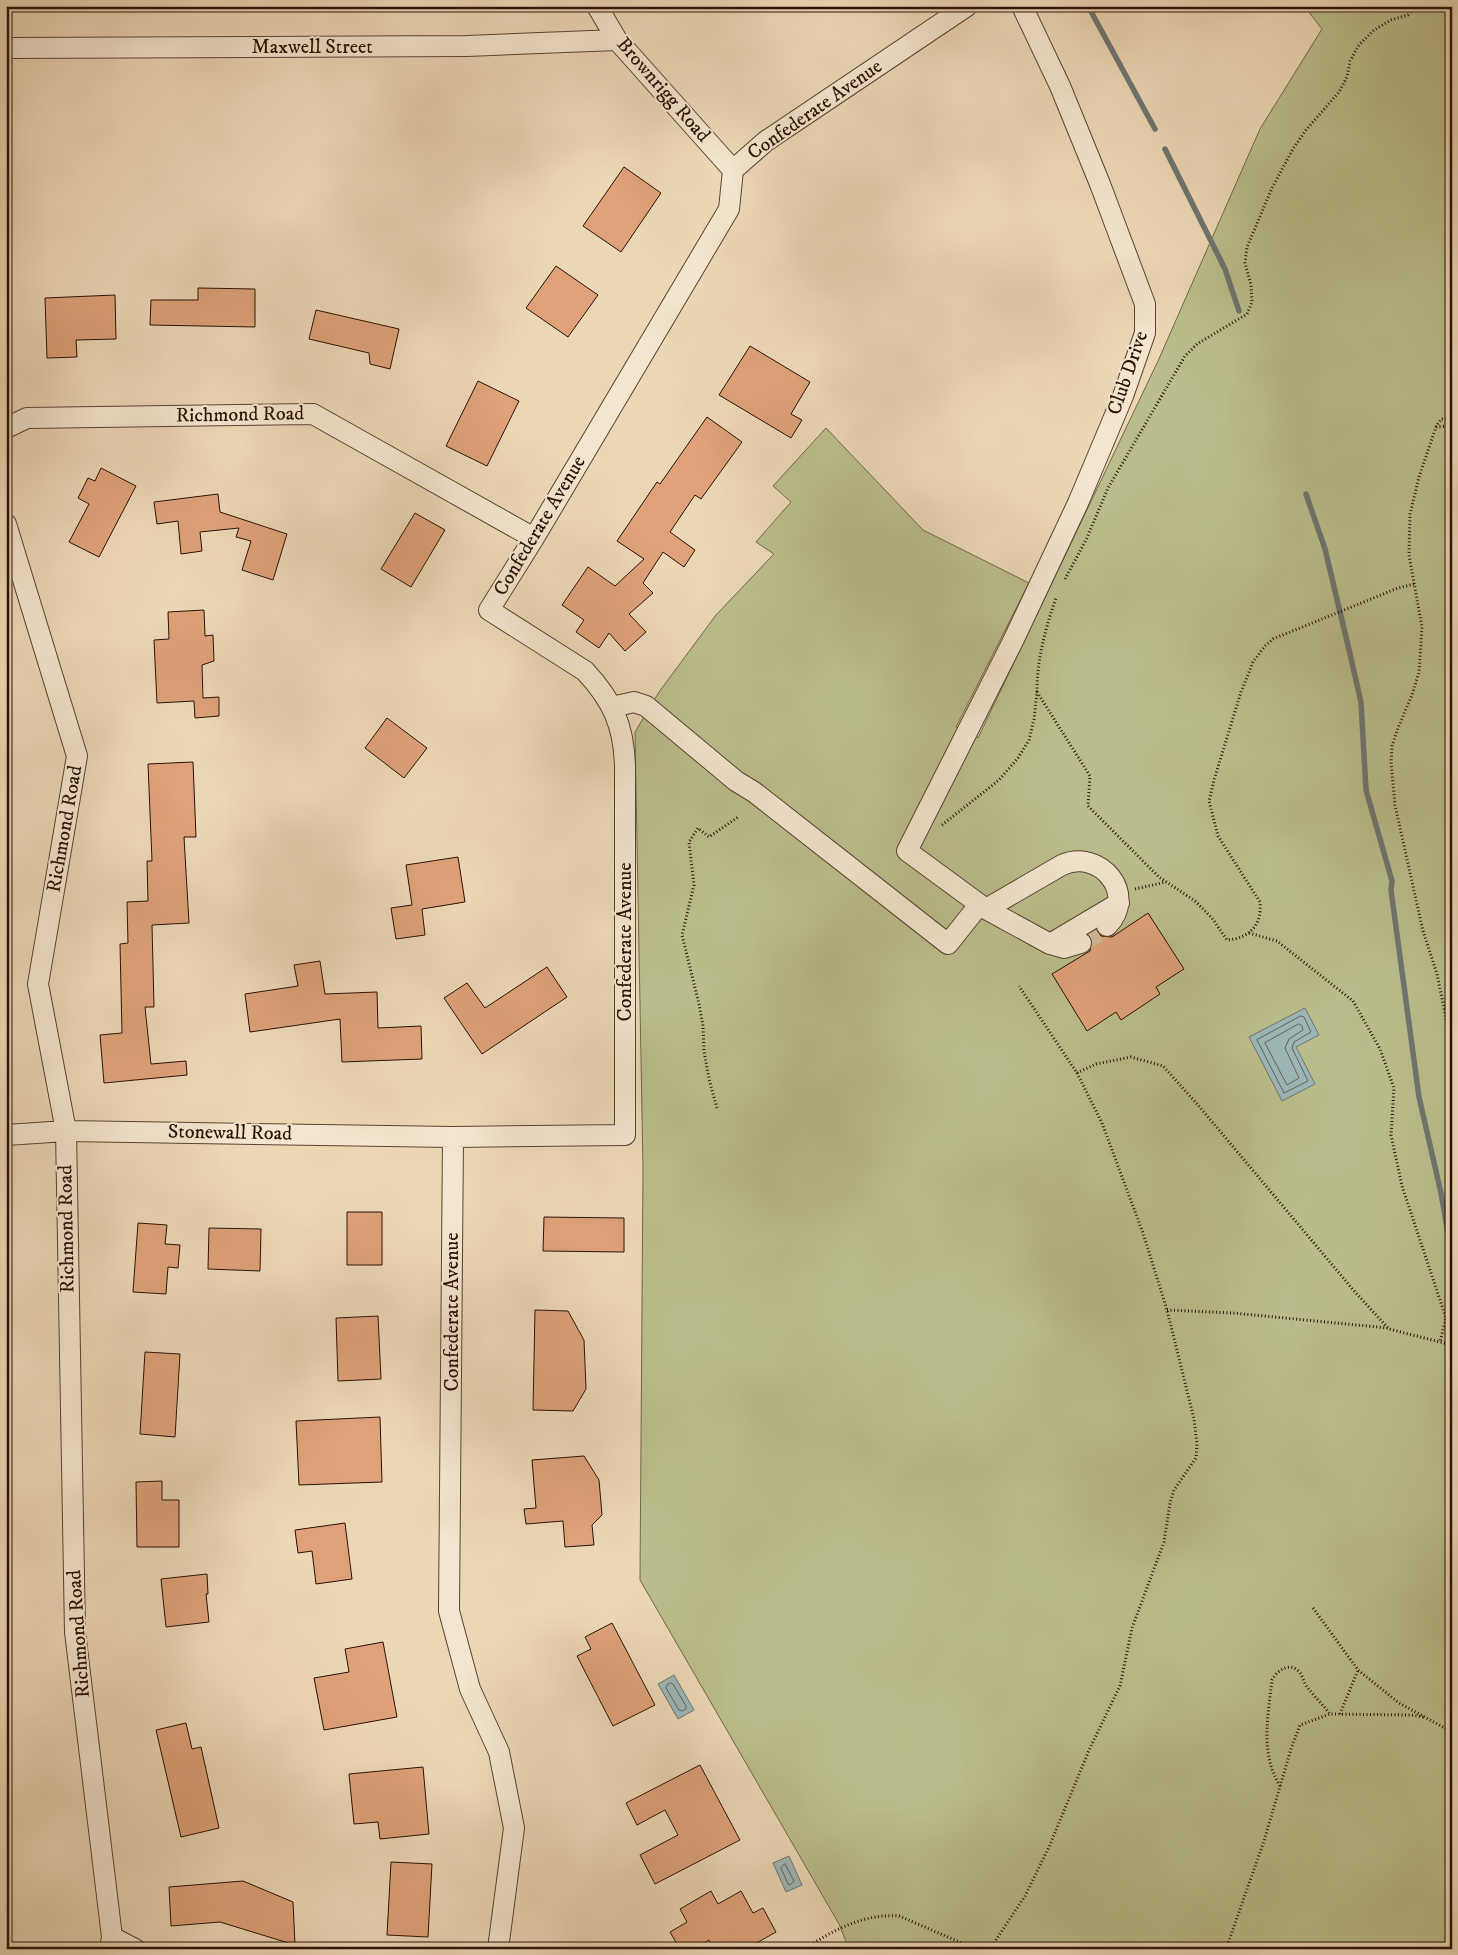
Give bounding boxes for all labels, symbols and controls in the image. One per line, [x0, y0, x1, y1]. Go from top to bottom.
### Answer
street label: Brownrigg Road [611, 32, 715, 148]
street label: Maxwell Street [251, 35, 373, 60]
street label: Confederate Avenue [743, 54, 887, 166]
street label: Club Drive [1102, 328, 1154, 418]
street label: Richmond Road [176, 401, 304, 429]
street label: Confederate Avenue [488, 451, 592, 601]
street label: Richmond Road [42, 764, 88, 894]
street label: Confederate Avenue [613, 863, 638, 1021]
street label: Stonewall Road [168, 1119, 292, 1147]
street label: Richmond Road [53, 1165, 81, 1293]
street label: Confederate Avenue [440, 1233, 465, 1391]
street label: Richmond Road [62, 1569, 96, 1699]

